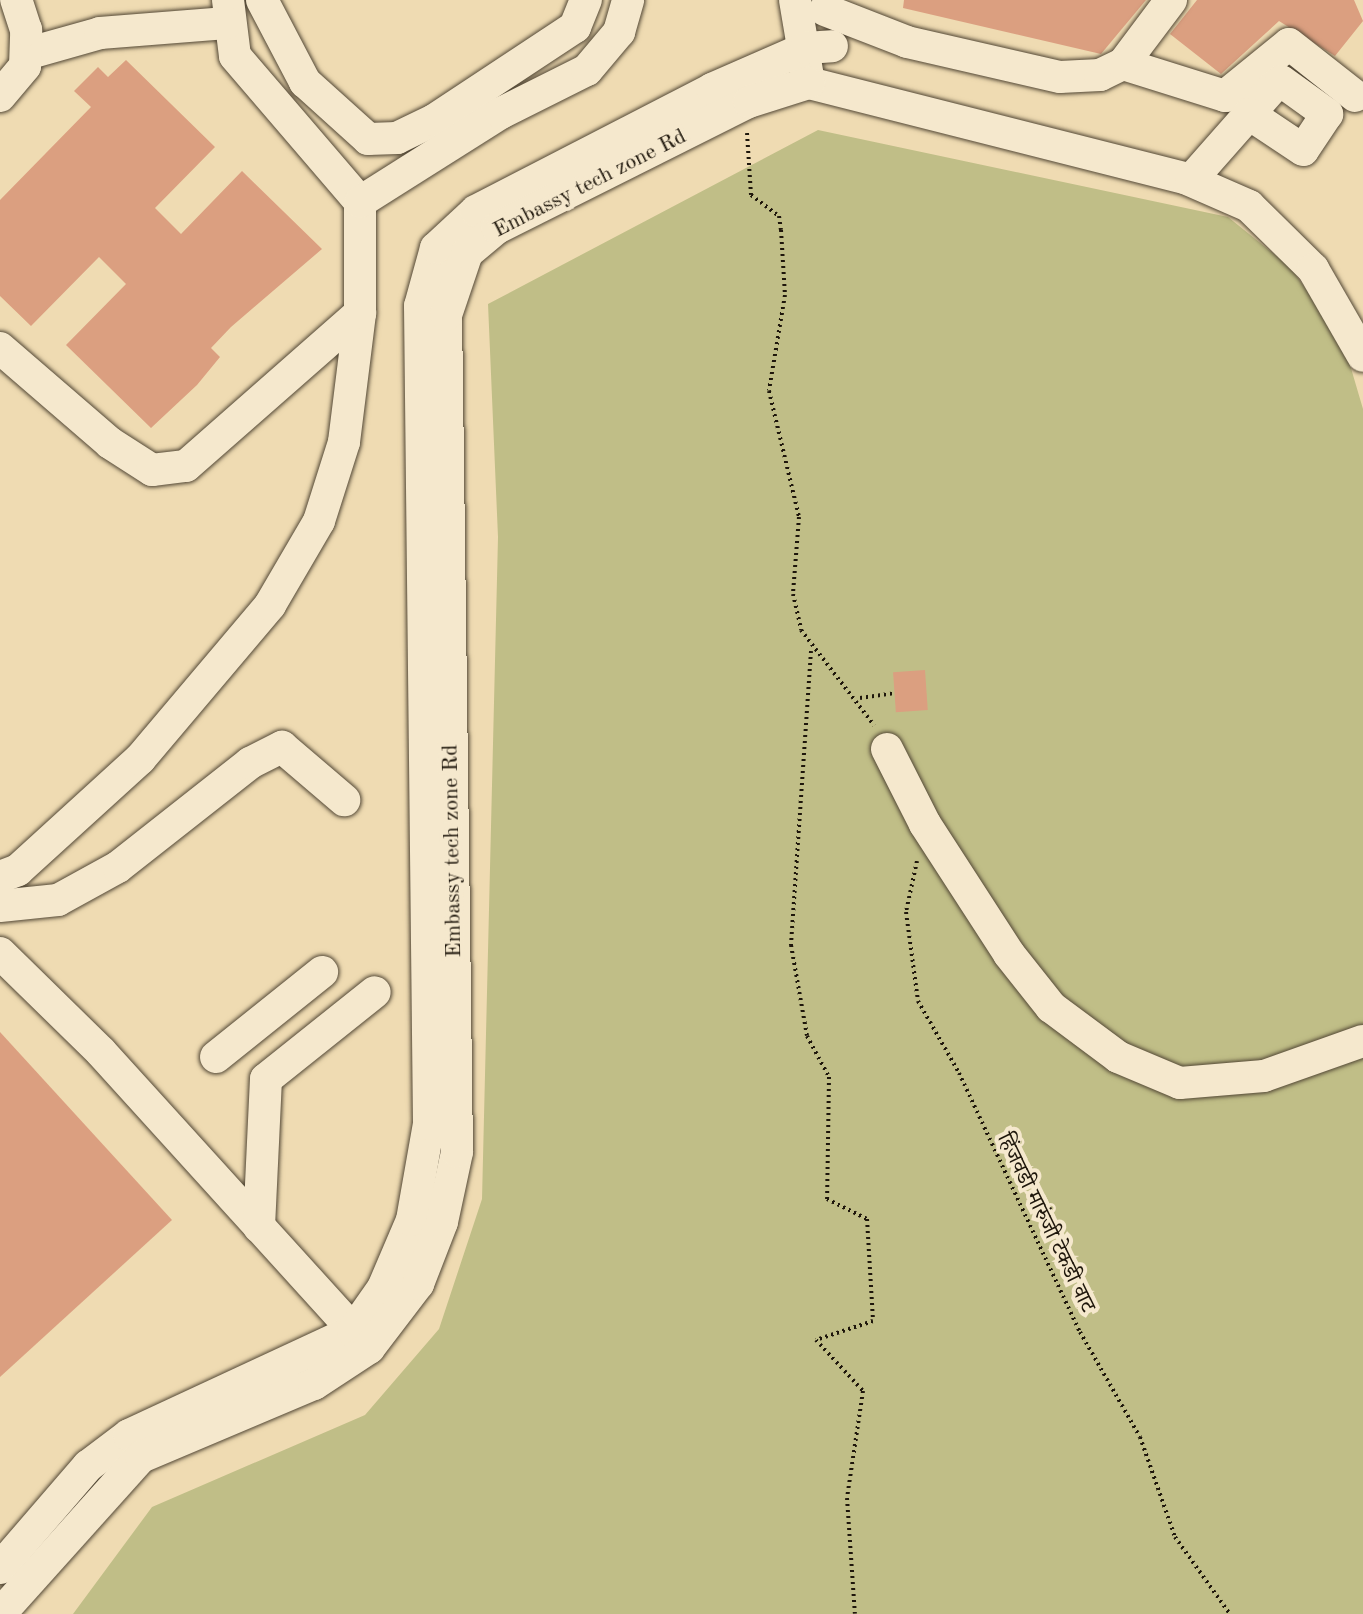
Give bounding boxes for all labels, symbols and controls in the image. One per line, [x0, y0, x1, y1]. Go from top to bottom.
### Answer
street label: Embassy tech zone Rd [489, 124, 691, 244]
street label: Embassy tech zone Rd [438, 744, 468, 958]
street label: हिंजवडी मारुंजी टेकडी वाट [990, 1129, 1100, 1317]

